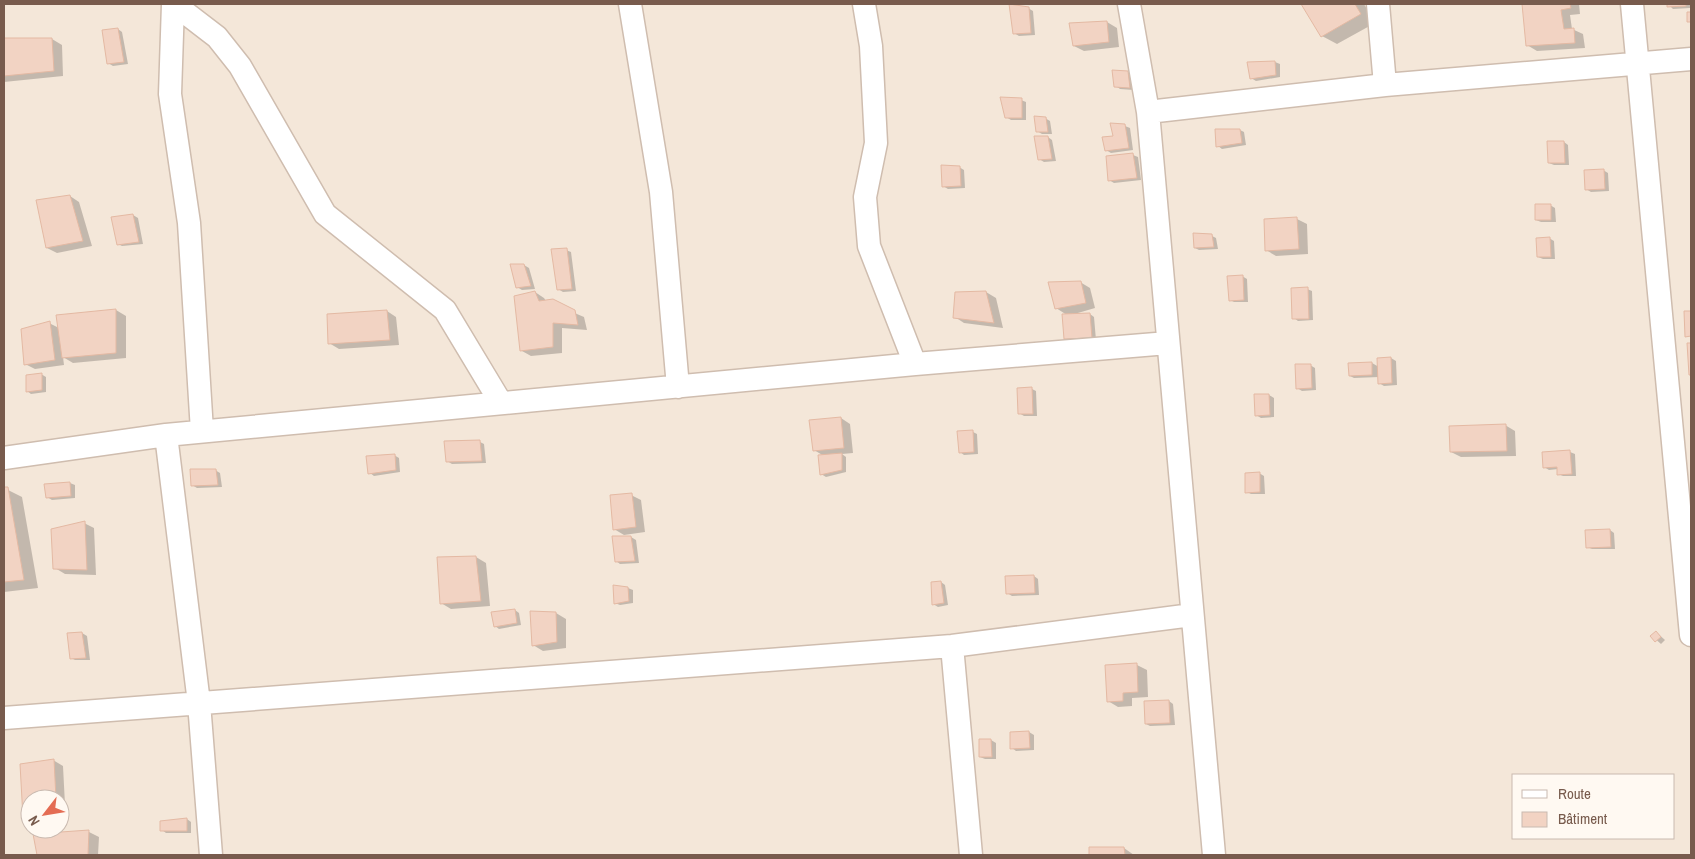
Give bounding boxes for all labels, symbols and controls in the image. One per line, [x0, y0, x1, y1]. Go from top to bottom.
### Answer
legend [1512, 774, 1675, 839]
text: Route [1558, 783, 1591, 804]
north arrow [20, 789, 70, 839]
text: Bâtiment [1558, 808, 1608, 829]
text: N [24, 813, 44, 829]

